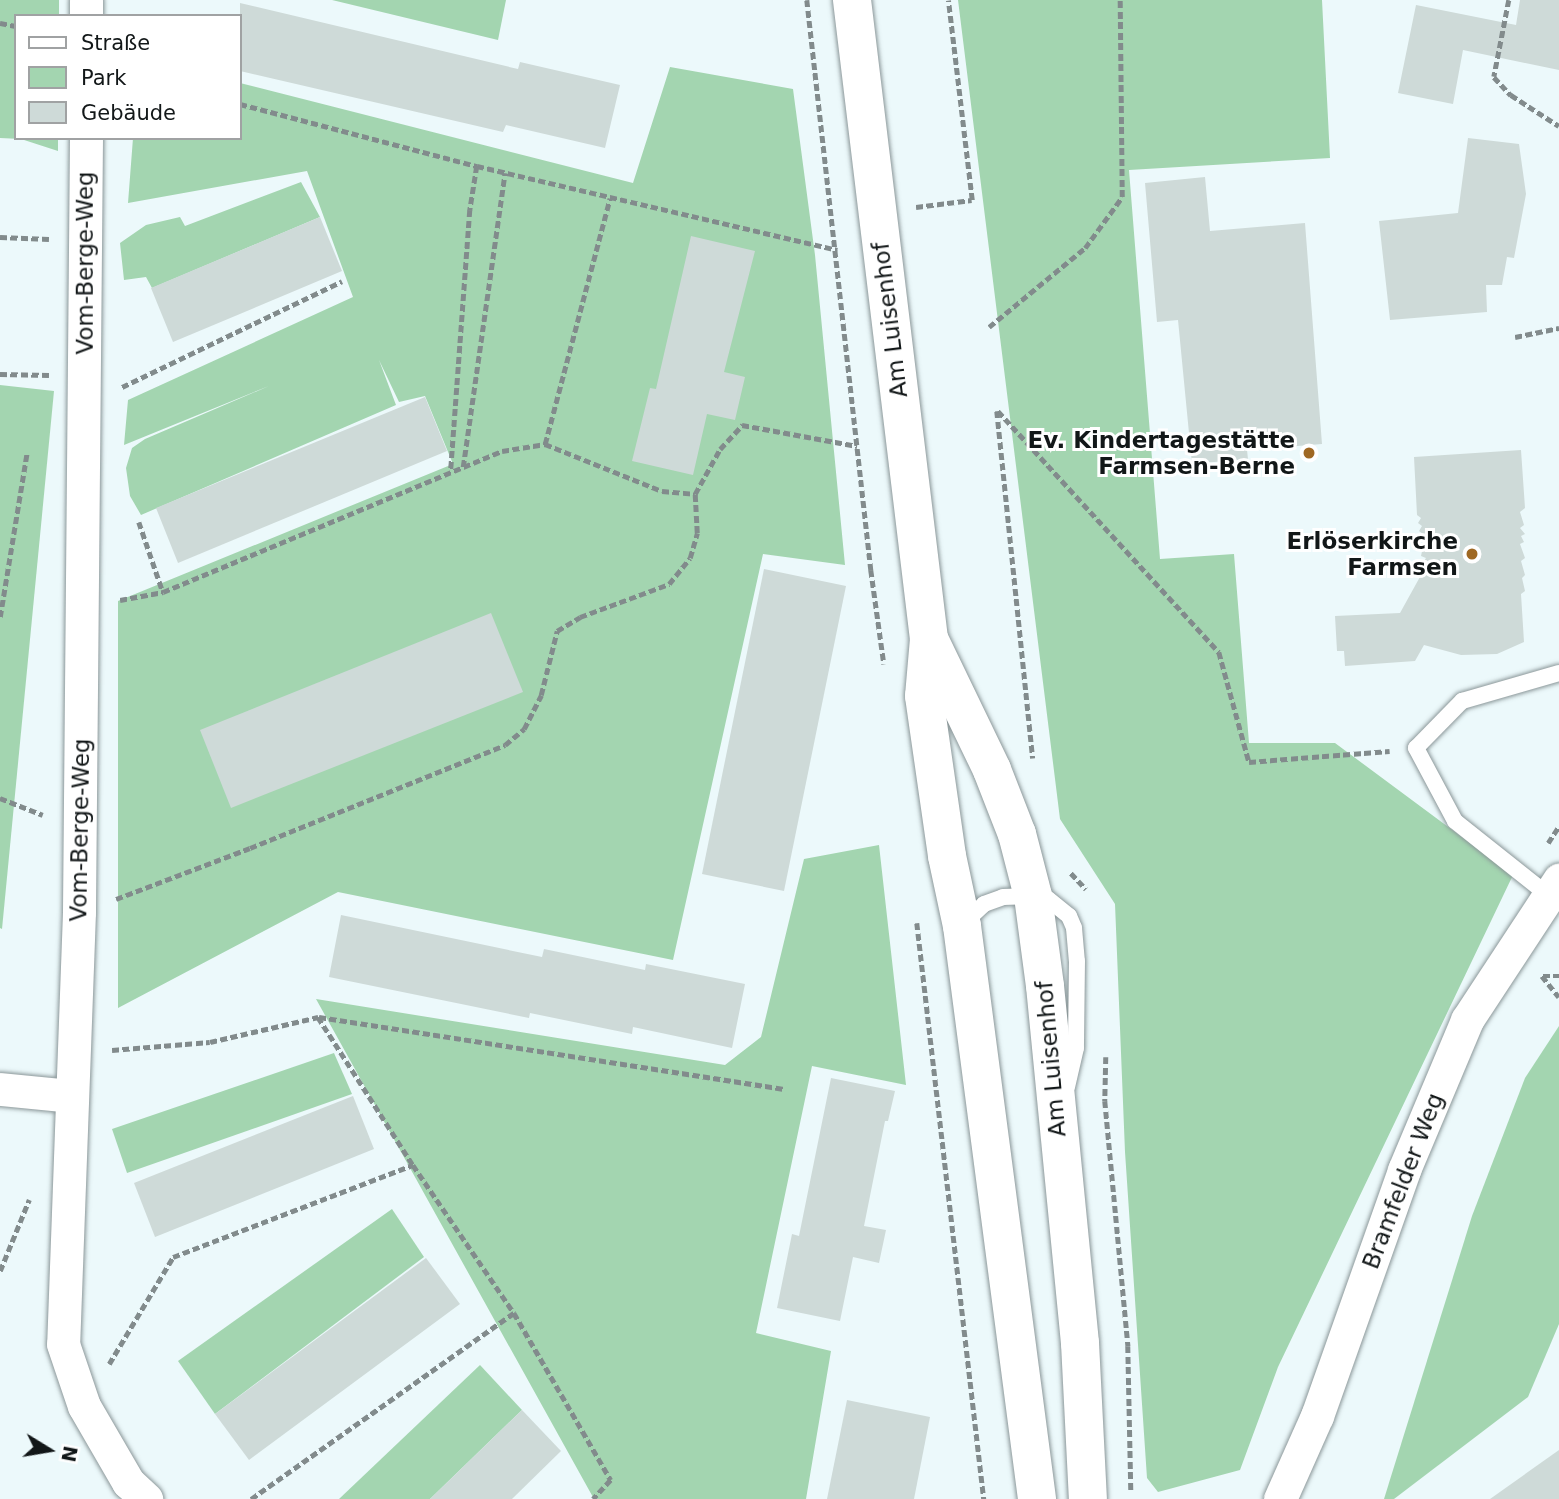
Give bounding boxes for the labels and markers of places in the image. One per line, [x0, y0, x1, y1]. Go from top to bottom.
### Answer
place label: Ev. Kindertagestätte Farmsen-Berne [1028, 426, 1295, 480]
marker: Ev. Kindertagestätte Farmsen-Berne [1301, 445, 1317, 461]
place label: Erlöserkirche Farmsen [1286, 527, 1458, 581]
marker: Erlöserkirche Farmsen [1464, 546, 1480, 562]

